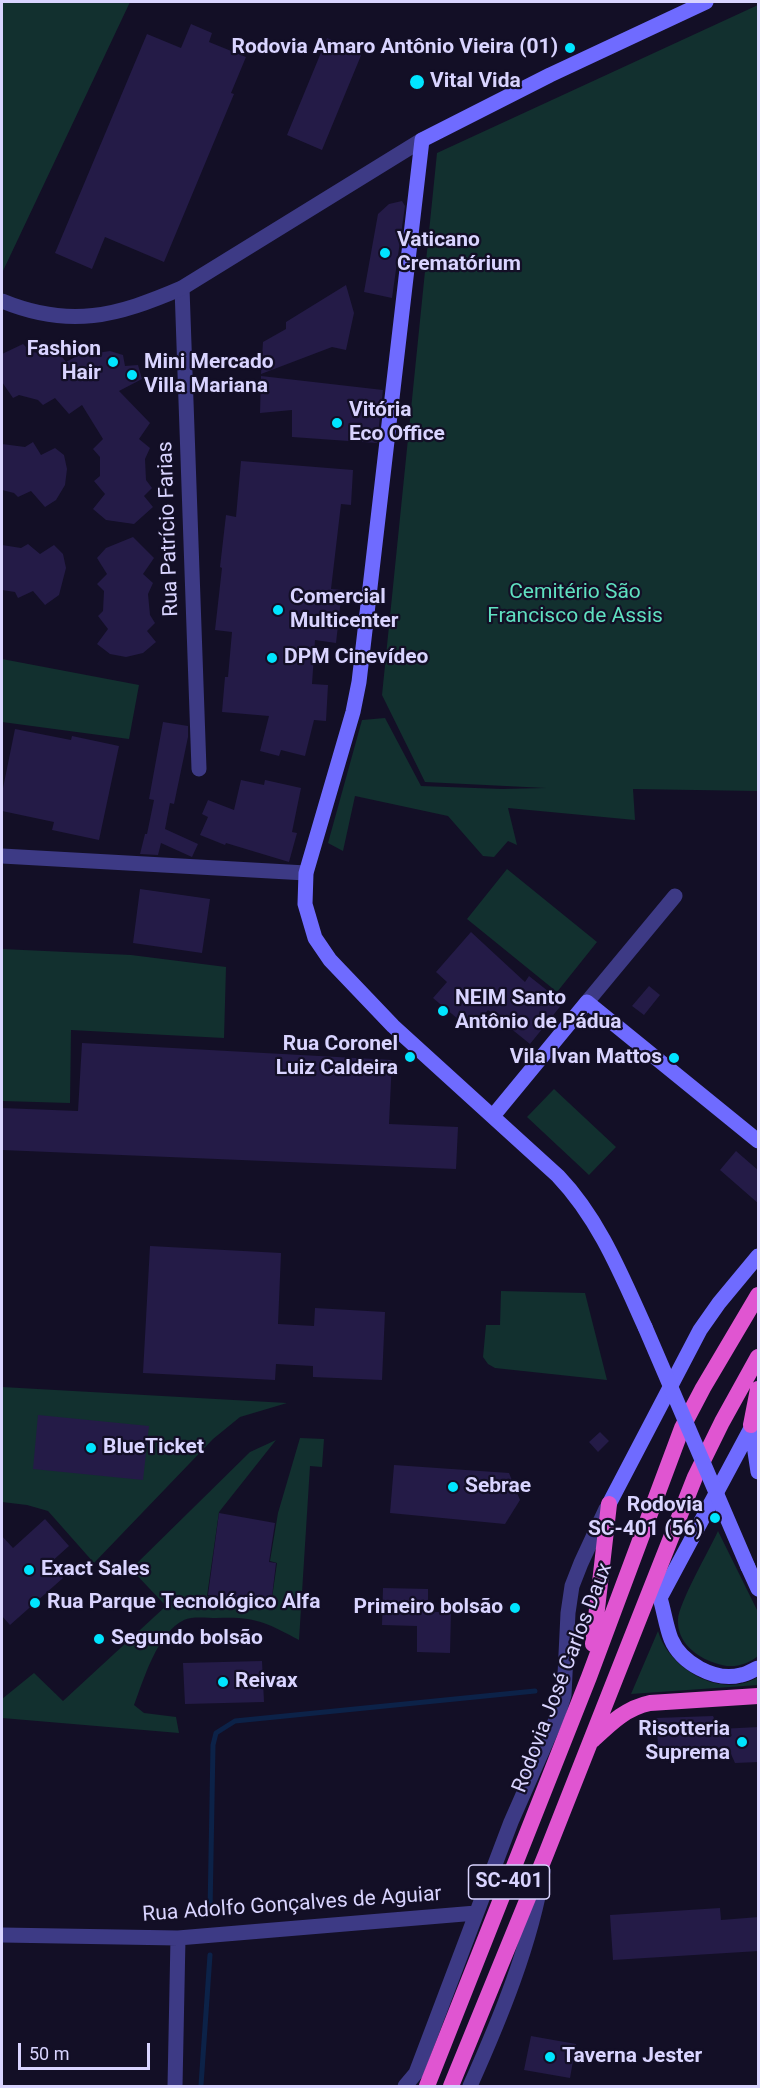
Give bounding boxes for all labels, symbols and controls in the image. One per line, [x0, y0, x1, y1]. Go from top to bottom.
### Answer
place label: Rodovia Amaro Antônio Vieira (01) [231, 35, 558, 61]
marker: Rodovia Amaro Antônio Vieira (01) [563, 41, 577, 55]
place label: Vital Vida [430, 69, 521, 95]
marker: Vital Vida [408, 73, 426, 91]
place label: Vaticano Crematórium [397, 228, 521, 278]
marker: Vaticano Crematórium [378, 246, 392, 260]
place label: Fashion Hair [27, 337, 101, 387]
place label: Mini Mercado Villa Mariana [144, 350, 274, 400]
marker: Fashion Hair [106, 355, 120, 369]
marker: Mini Mercado Villa Mariana [125, 368, 139, 382]
place label: Vitória Eco Office [349, 398, 445, 448]
marker: Vitória Eco Office [330, 416, 344, 430]
street label: Rua Patrício Farias [153, 441, 185, 617]
park label: Cemitério São Francisco de Assis [487, 580, 663, 630]
place label: Comercial Multicenter [290, 585, 399, 635]
marker: Comercial Multicenter [271, 603, 285, 617]
place label: DPM Cinevídeo [284, 645, 428, 671]
marker: DPM Cinevídeo [265, 651, 279, 665]
place label: NEIM Santo Antônio de Pádua [455, 986, 621, 1036]
marker: NEIM Santo Antônio de Pádua [436, 1004, 450, 1018]
place label: Rua Coronel Luiz Caldeira [276, 1032, 398, 1082]
place label: Vila Ivan Mattos [510, 1045, 662, 1071]
marker: Rua Coronel Luiz Caldeira [403, 1050, 417, 1064]
marker: Vila Ivan Mattos [667, 1051, 681, 1065]
place label: BlueTicket [103, 1435, 204, 1461]
marker: BlueTicket [84, 1441, 98, 1455]
place label: Sebrae [465, 1474, 531, 1500]
marker: Sebrae [446, 1480, 460, 1494]
place label: Rodovia SC-401 (56) [588, 1493, 703, 1543]
marker: Rodovia SC-401 (56) [708, 1511, 722, 1525]
place label: Exact Sales [41, 1557, 150, 1583]
street label: Rodovia José Carlos Daux [508, 1560, 618, 1796]
marker: Exact Sales [22, 1563, 36, 1577]
place label: Rua Parque Tecnológico Alfa [47, 1590, 320, 1616]
place label: Primeiro bolsão [354, 1595, 503, 1621]
marker: Rua Parque Tecnológico Alfa [28, 1596, 42, 1610]
marker: Primeiro bolsão [508, 1601, 522, 1615]
place label: Segundo bolsão [111, 1626, 263, 1652]
marker: Segundo bolsão [92, 1632, 106, 1646]
place label: Reivax [235, 1669, 298, 1695]
marker: Reivax [216, 1675, 230, 1689]
place label: Risotteria Suprema [638, 1717, 730, 1767]
marker: Risotteria Suprema [735, 1735, 749, 1749]
road number: SC-401 [468, 1865, 550, 1899]
street label: Rua Adolfo Gonçalves de Aguiar [142, 1882, 442, 1928]
scale bar [21, 2031, 153, 2069]
text: 50 m [29, 2043, 69, 2064]
place label: Taverna Jester [562, 2044, 702, 2070]
marker: Taverna Jester [543, 2050, 557, 2064]

